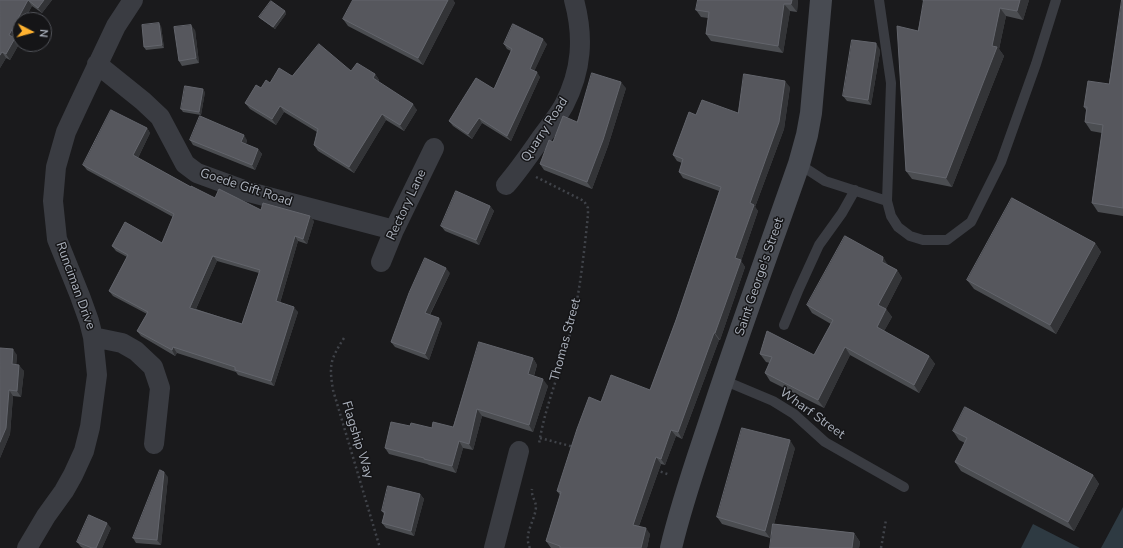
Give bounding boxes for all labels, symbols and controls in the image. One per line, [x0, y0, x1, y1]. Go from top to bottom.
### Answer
north arrow [12, 12, 52, 52]
text: N [36, 28, 51, 38]
street label: Quarry Road [518, 95, 572, 165]
street label: Goede Gift Road [198, 166, 294, 210]
street label: Rectory Lane [384, 167, 430, 243]
street label: Saint George's Street [732, 216, 788, 338]
street label: Runciman Drive [52, 240, 98, 332]
street label: Thomas Street [547, 297, 585, 383]
street label: Wharf Street [776, 385, 848, 443]
street label: Flagship Way [338, 399, 376, 481]

